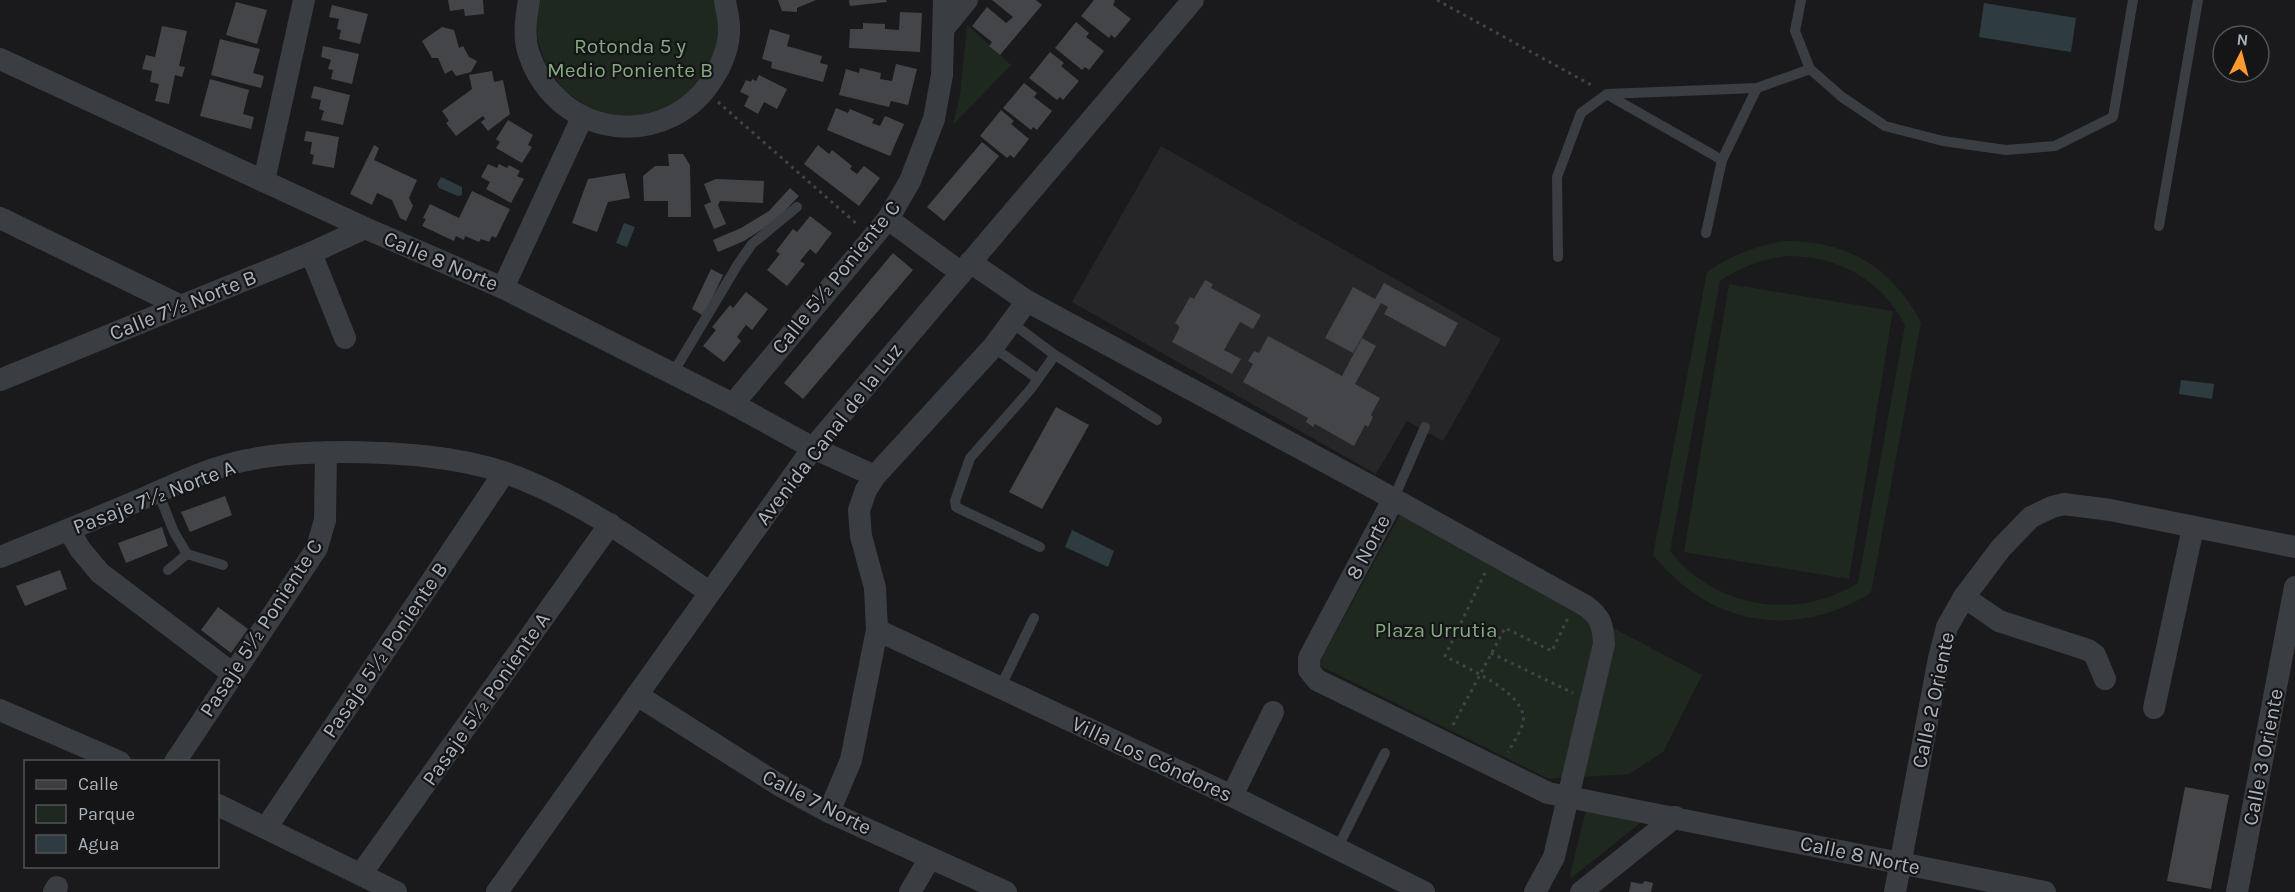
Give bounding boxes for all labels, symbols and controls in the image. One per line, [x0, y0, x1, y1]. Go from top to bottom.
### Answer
north arrow [2211, 24, 2271, 84]
text: N [2236, 30, 2249, 50]
park label: Rotonda 5 y Medio Poniente B [547, 34, 713, 82]
street label: Calle 5½ Poniente C [767, 195, 905, 359]
street label: Calle 8 Norte [380, 226, 502, 296]
street label: Calle 7½ Norte B [106, 265, 260, 345]
street label: Avenida Canal de la Luz [751, 339, 907, 529]
street label: Pasaje 7½ Norte A [70, 455, 238, 539]
street label: 8 Norte [1341, 510, 1395, 584]
street label: Pasaje 5½ Poniente C [195, 535, 327, 721]
street label: Pasaje 5½ Poniente B [317, 558, 453, 742]
street label: Pasaje 5½ Poniente A [417, 608, 555, 790]
park label: Plaza Urrutia [1375, 618, 1497, 642]
street label: Calle 2 Oriente [1907, 630, 1959, 770]
street label: Calle 3 Oriente [2238, 687, 2288, 827]
street label: Villa Los Cóndores [1068, 711, 1236, 807]
legend [24, 760, 219, 868]
street label: Calle 7 Norte [759, 764, 875, 840]
text: Calle [78, 773, 118, 795]
text: Parque [78, 803, 135, 825]
street label: Calle 8 Norte [1798, 831, 1922, 879]
text: Agua [78, 833, 119, 855]

